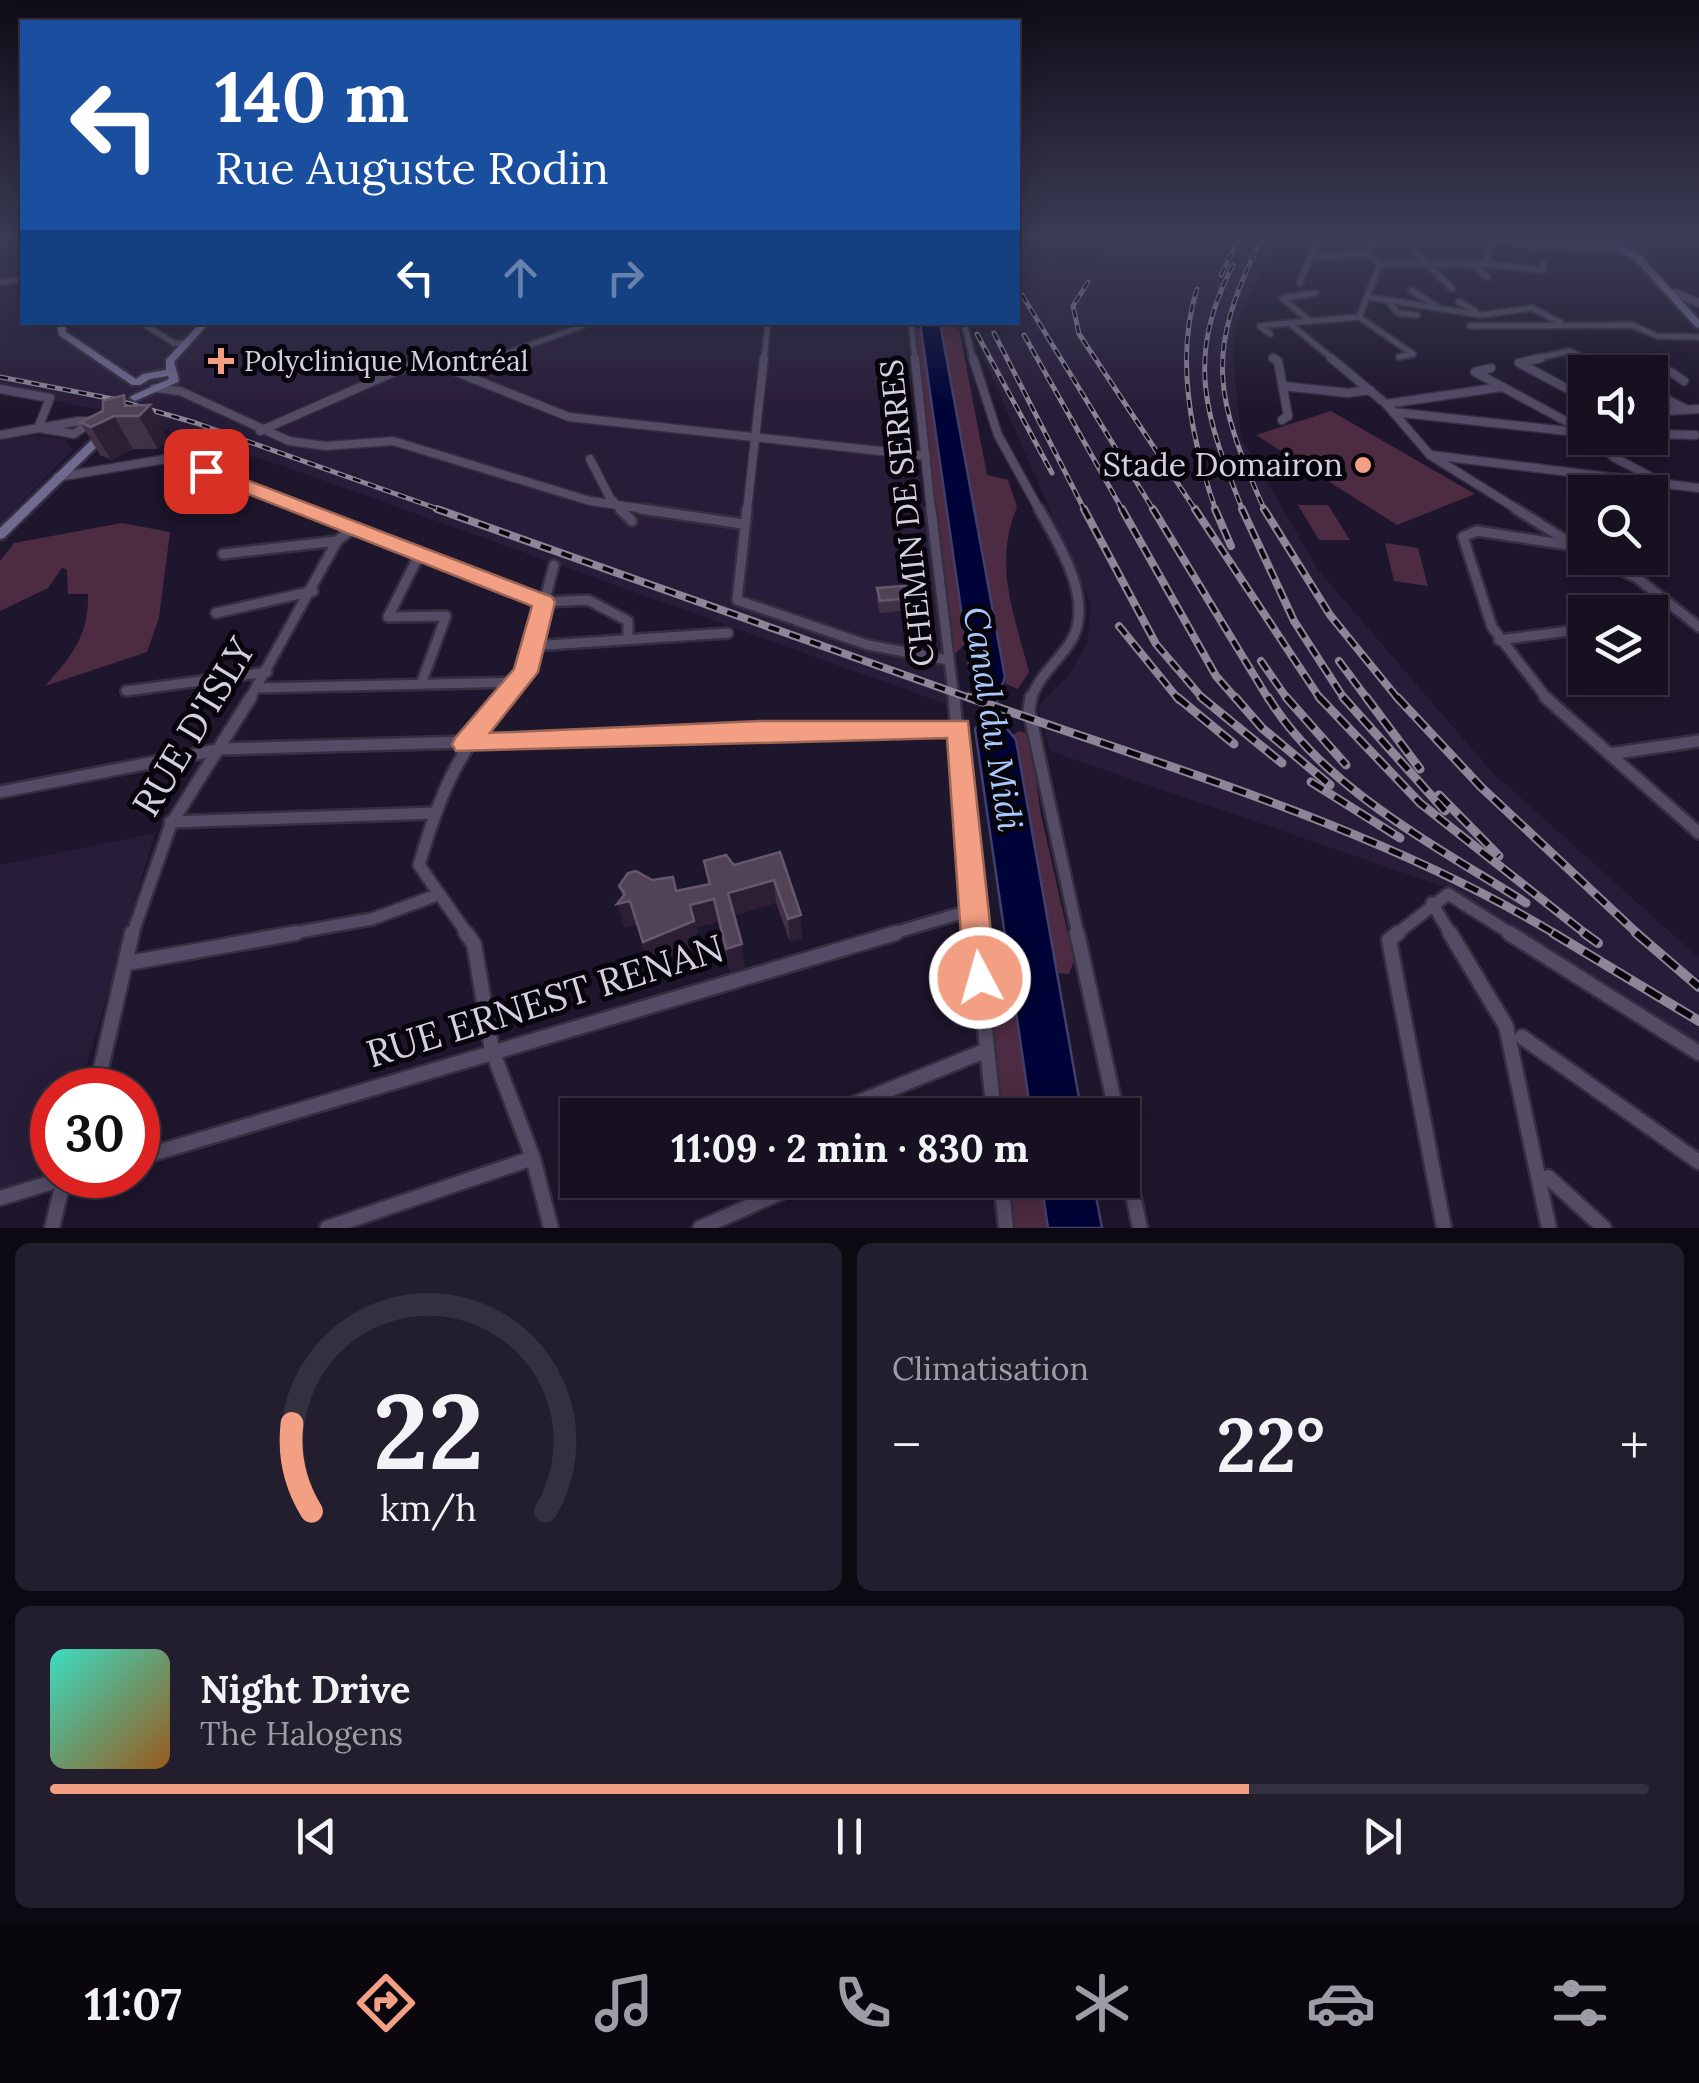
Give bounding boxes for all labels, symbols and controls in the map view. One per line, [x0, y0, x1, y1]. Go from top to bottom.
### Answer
text: 140 m [215, 52, 409, 141]
icon: left [50, 60, 180, 190]
text: Rue Auguste Rodin [215, 139, 609, 196]
icon: left [388, 250, 443, 305]
icon: ahead [493, 250, 548, 305]
icon: right [598, 250, 653, 305]
place label: Polyclinique Montréal [244, 343, 528, 379]
marker: Polyclinique Montréal [208, 348, 234, 374]
map controls [1568, 355, 1668, 695]
button: sound [1568, 355, 1668, 455]
street label: CHEMIN DE SERRES [870, 358, 943, 668]
pin [164, 429, 249, 514]
icon: arrive [179, 444, 234, 499]
place label: Stade Domairon [1103, 444, 1343, 485]
marker: Stade Domairon [1352, 454, 1374, 476]
button: search [1568, 475, 1668, 575]
button: layers [1568, 595, 1668, 695]
water label: Canal du Midi [954, 604, 1033, 834]
street label: RUE D'ISLY [121, 628, 266, 824]
street label: RUE ERNEST RENAN [360, 923, 729, 1077]
position arrow [928, 926, 1032, 1030]
speed limit sign: 30 [30, 1068, 160, 1198]
text: 11:09 · 2 min · 830 m [671, 1124, 1029, 1172]
text: Climatisation [892, 1348, 1089, 1389]
text: 22 [373, 1364, 484, 1497]
text: 22° [1216, 1397, 1325, 1493]
text: − [892, 1410, 921, 1480]
text: + [1620, 1410, 1649, 1480]
text: km/h [380, 1485, 477, 1531]
text: Night Drive [200, 1665, 411, 1713]
text: The Halogens [200, 1713, 403, 1754]
icon: previous [289, 1809, 344, 1864]
icon: pause [822, 1809, 877, 1864]
icon: next [1355, 1809, 1410, 1864]
icon: directions [351, 1968, 421, 2038]
icon: music [589, 1968, 659, 2038]
icon: phone [828, 1968, 898, 2038]
icon: climate [1067, 1968, 1137, 2038]
icon: car [1306, 1968, 1376, 2038]
icon: filters [1545, 1968, 1615, 2038]
text: 11:07 [84, 1975, 182, 2032]

